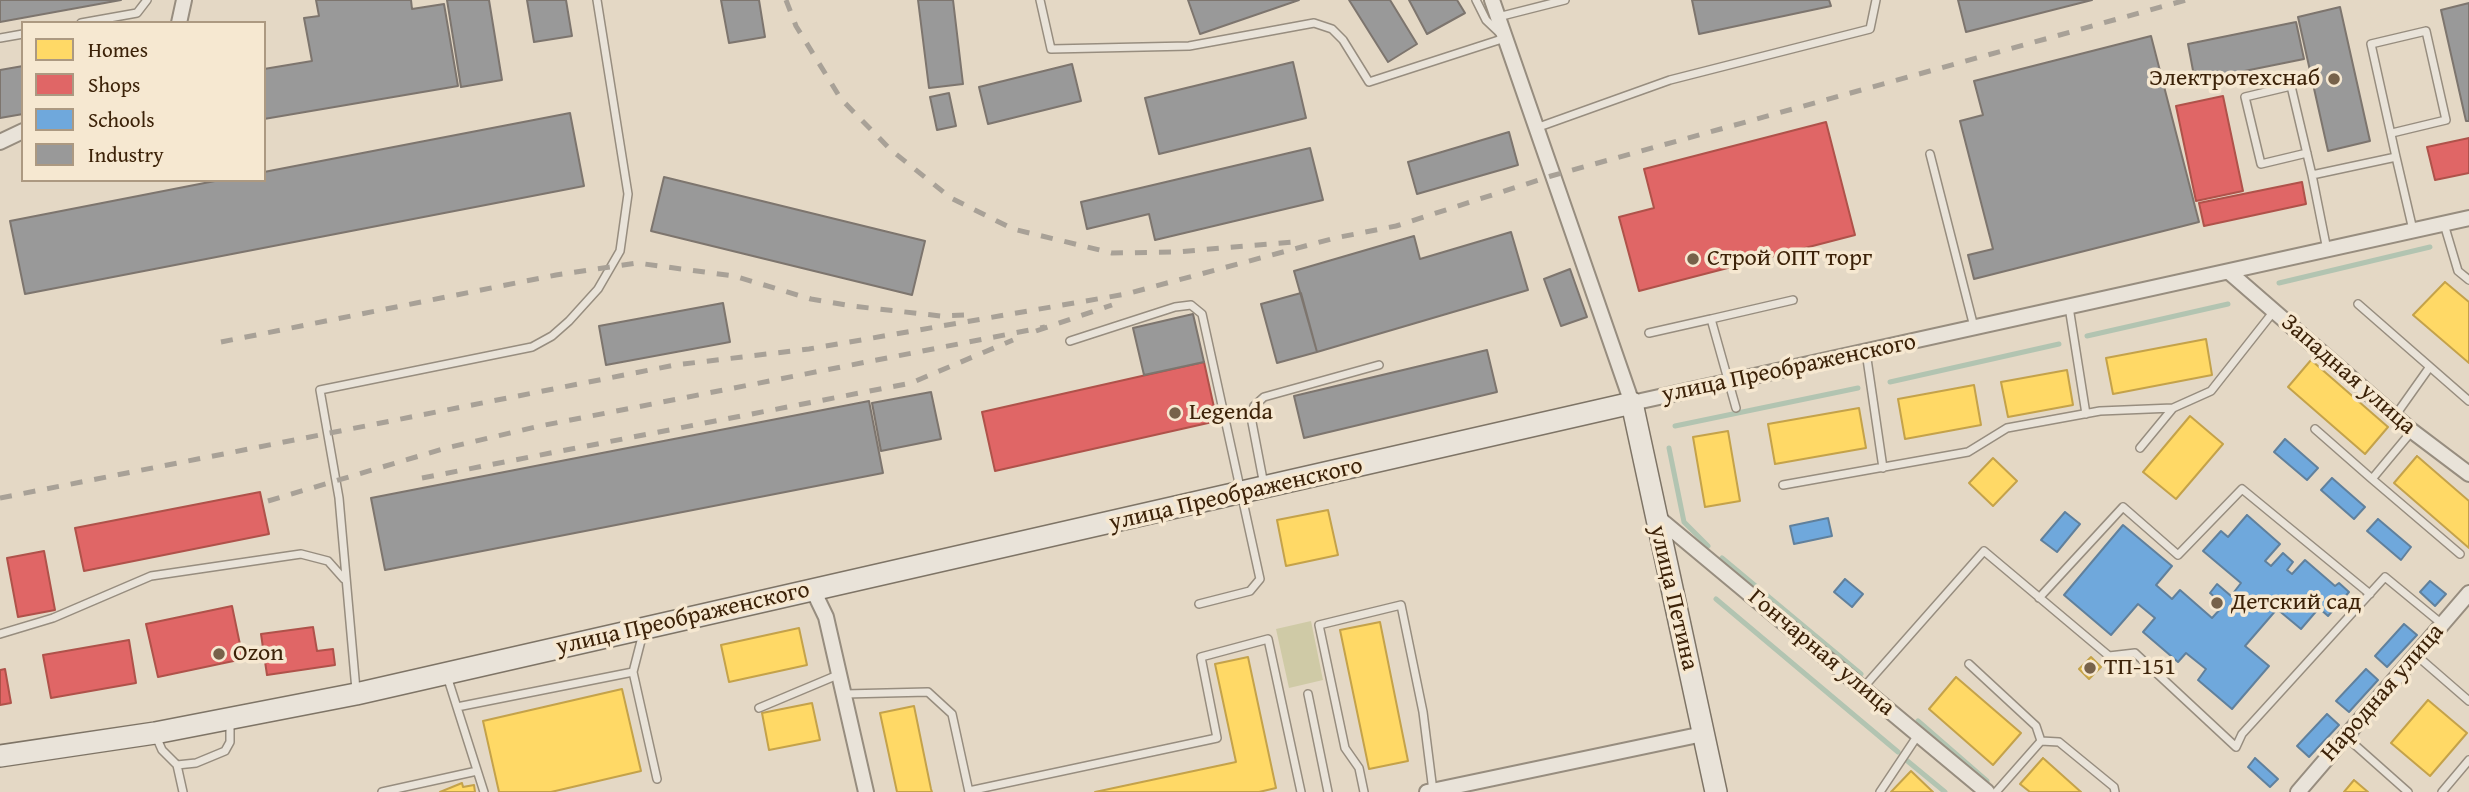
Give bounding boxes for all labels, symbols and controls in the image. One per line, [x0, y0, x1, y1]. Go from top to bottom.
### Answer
legend [21, 21, 266, 182]
text: Homes [88, 34, 148, 65]
place label: Электротехснаб [2149, 65, 2320, 93]
text: Shops [88, 69, 140, 100]
marker: Электротехснаб [2326, 71, 2342, 87]
text: Schools [88, 104, 155, 135]
text: Industry [88, 139, 164, 170]
place label: Строй ОПТ торг [1707, 245, 1872, 273]
marker: Строй ОПТ торг [1685, 251, 1701, 267]
street label: Западная улица [2275, 309, 2421, 441]
street label: улица Преображенского [1659, 328, 1919, 410]
place label: Legenda [1189, 399, 1273, 427]
marker: Legenda [1167, 405, 1183, 421]
street label: улица Преображенского [1106, 452, 1366, 538]
street label: улица Петина [1642, 523, 1704, 673]
street label: улица Преображенского [553, 576, 813, 662]
street label: Гончарная улица [1742, 583, 1900, 723]
place label: Детский сад [2231, 589, 2361, 617]
marker: Детский сад [2209, 595, 2225, 611]
street label: Народная улица [2315, 618, 2451, 768]
place label: Ozon [233, 640, 284, 668]
marker: Ozon [211, 646, 227, 662]
place label: ТП-151 [2104, 654, 2176, 682]
marker: ТП-151 [2082, 660, 2098, 676]

